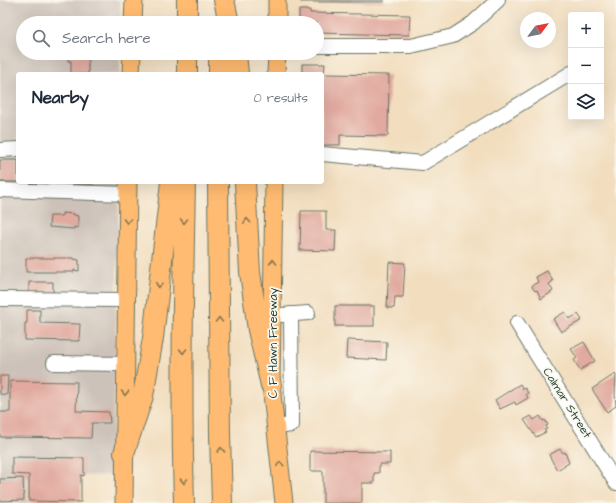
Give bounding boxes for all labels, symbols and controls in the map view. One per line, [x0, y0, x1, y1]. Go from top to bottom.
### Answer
north arrow [520, 12, 556, 48]
map controls [568, 12, 604, 120]
button: + [568, 12, 604, 48]
search box [16, 16, 324, 60]
icon: search [30, 27, 52, 49]
text: Search here [62, 28, 151, 49]
button: − [568, 48, 604, 84]
button: layers [568, 84, 604, 120]
text: Nearby [32, 86, 89, 110]
text: 0 results [253, 89, 308, 107]
one-way arrow [123, 218, 131, 224]
one-way arrow [180, 218, 188, 224]
one-way arrow [243, 218, 252, 224]
one-way arrow [268, 259, 277, 265]
one-way arrow [155, 282, 164, 288]
street label: C F Hawn Freeway [265, 287, 283, 398]
one-way arrow [215, 317, 223, 323]
one-way arrow [179, 348, 187, 354]
street label: Calmar Street [538, 364, 596, 442]
one-way arrow [121, 390, 129, 396]
one-way arrow [217, 447, 225, 453]
one-way arrow [275, 461, 284, 467]
one-way arrow [179, 478, 188, 484]

